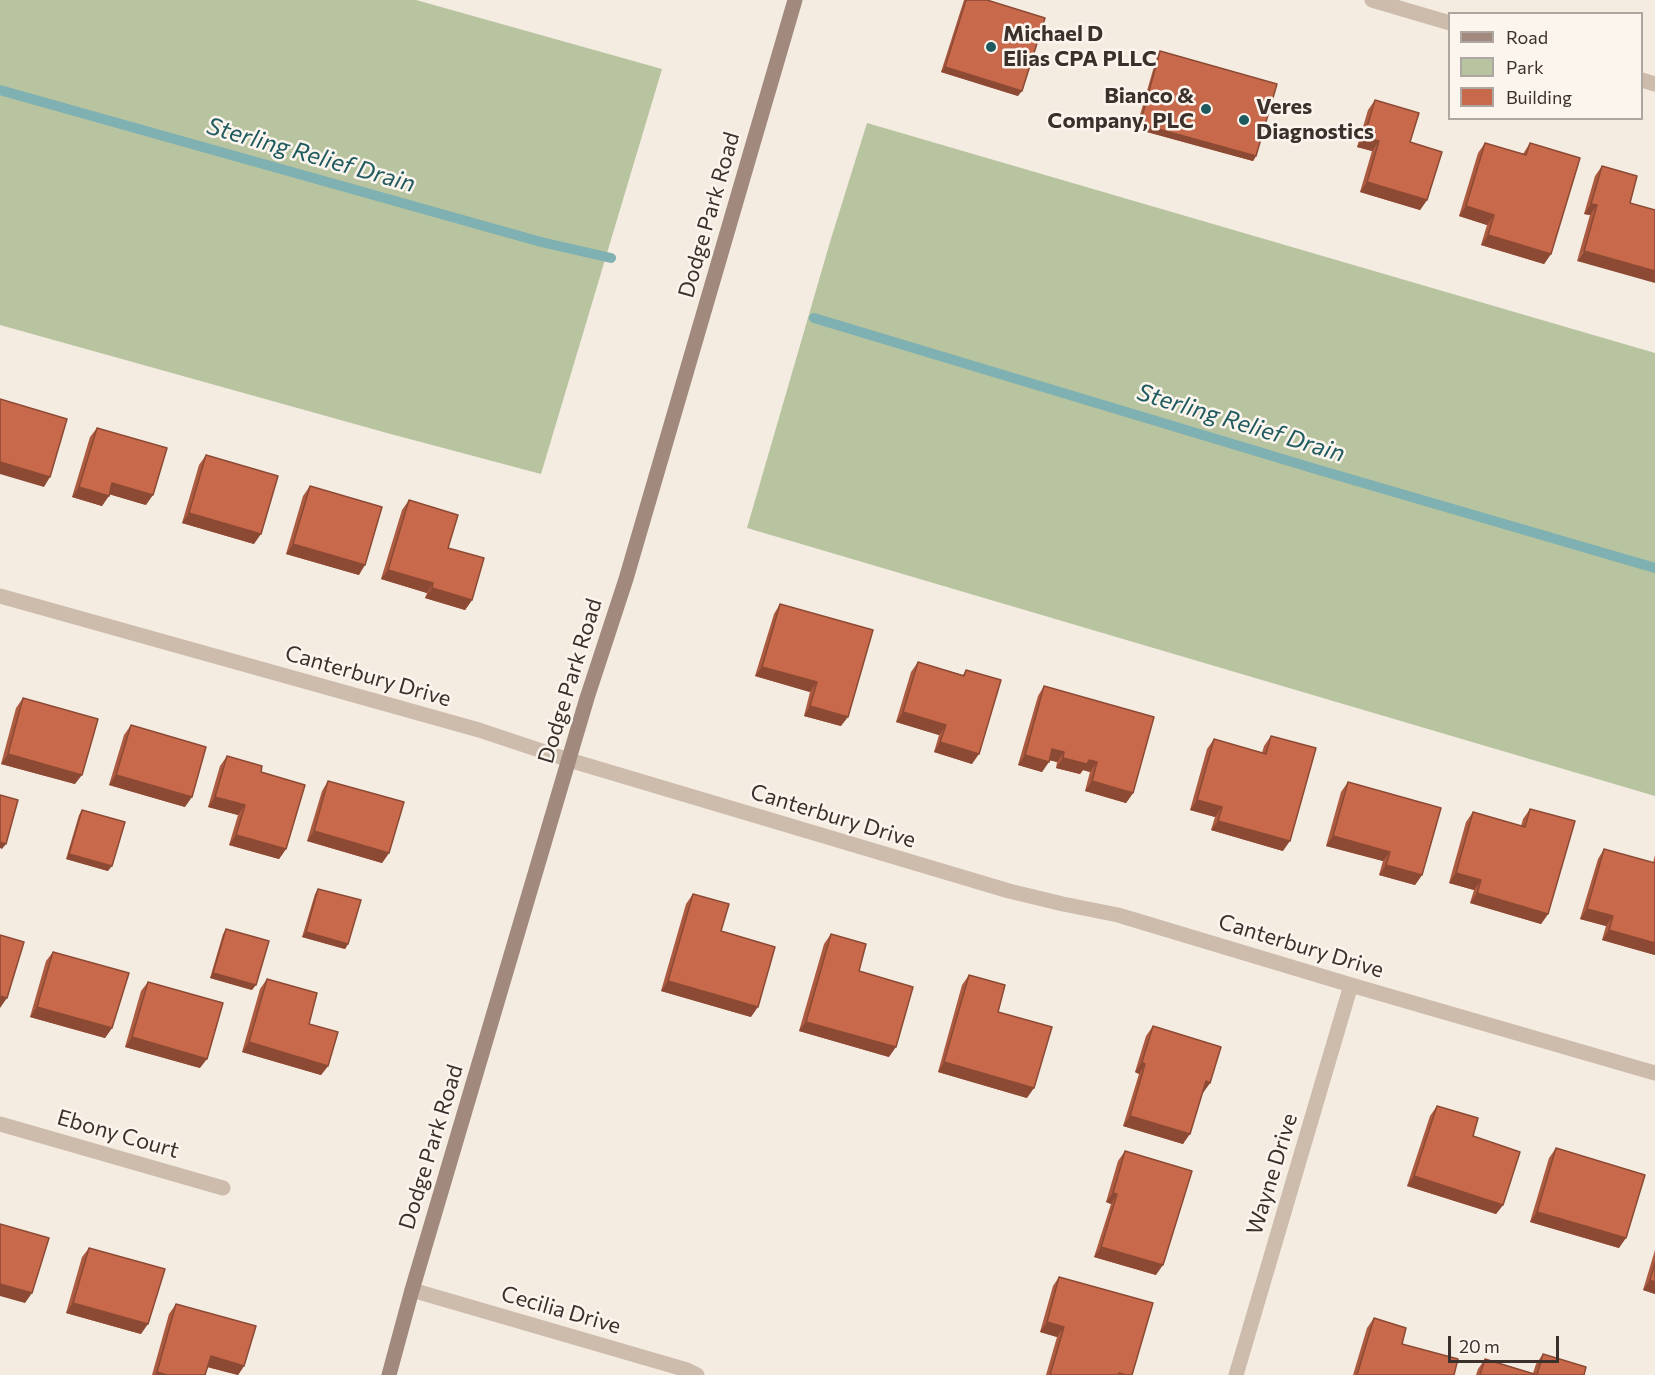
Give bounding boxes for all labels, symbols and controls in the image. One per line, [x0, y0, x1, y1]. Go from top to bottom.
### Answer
legend [1448, 12, 1643, 120]
place label: Michael D Elias CPA PLLC [1003, 21, 1157, 72]
text: Road [1506, 26, 1548, 48]
marker: Michael D Elias CPA PLLC [984, 40, 998, 54]
text: Park [1506, 56, 1544, 78]
place label: Bianco & Company, PLC [1047, 83, 1194, 134]
text: Building [1506, 86, 1572, 108]
place label: Veres Diagnostics [1256, 94, 1374, 146]
marker: Bianco & Company, PLC [1199, 102, 1213, 116]
water label: Sterling Relief Drain [203, 111, 419, 199]
marker: Veres Diagnostics [1237, 113, 1251, 127]
street label: Dodge Park Road [673, 129, 745, 301]
water label: Sterling Relief Drain [1134, 378, 1348, 468]
street label: Dodge Park Road [532, 595, 608, 767]
street label: Canterbury Drive [282, 640, 454, 712]
street label: Canterbury Drive [747, 778, 919, 854]
street label: Canterbury Drive [1215, 908, 1387, 984]
street label: Dodge Park Road [393, 1061, 469, 1233]
street label: Ebony Court [54, 1104, 182, 1164]
street label: Wayne Drive [1241, 1110, 1303, 1238]
street label: Cecilia Drive [498, 1280, 624, 1340]
scale bar [1451, 1324, 1562, 1362]
text: 20 m [1459, 1335, 1500, 1357]

